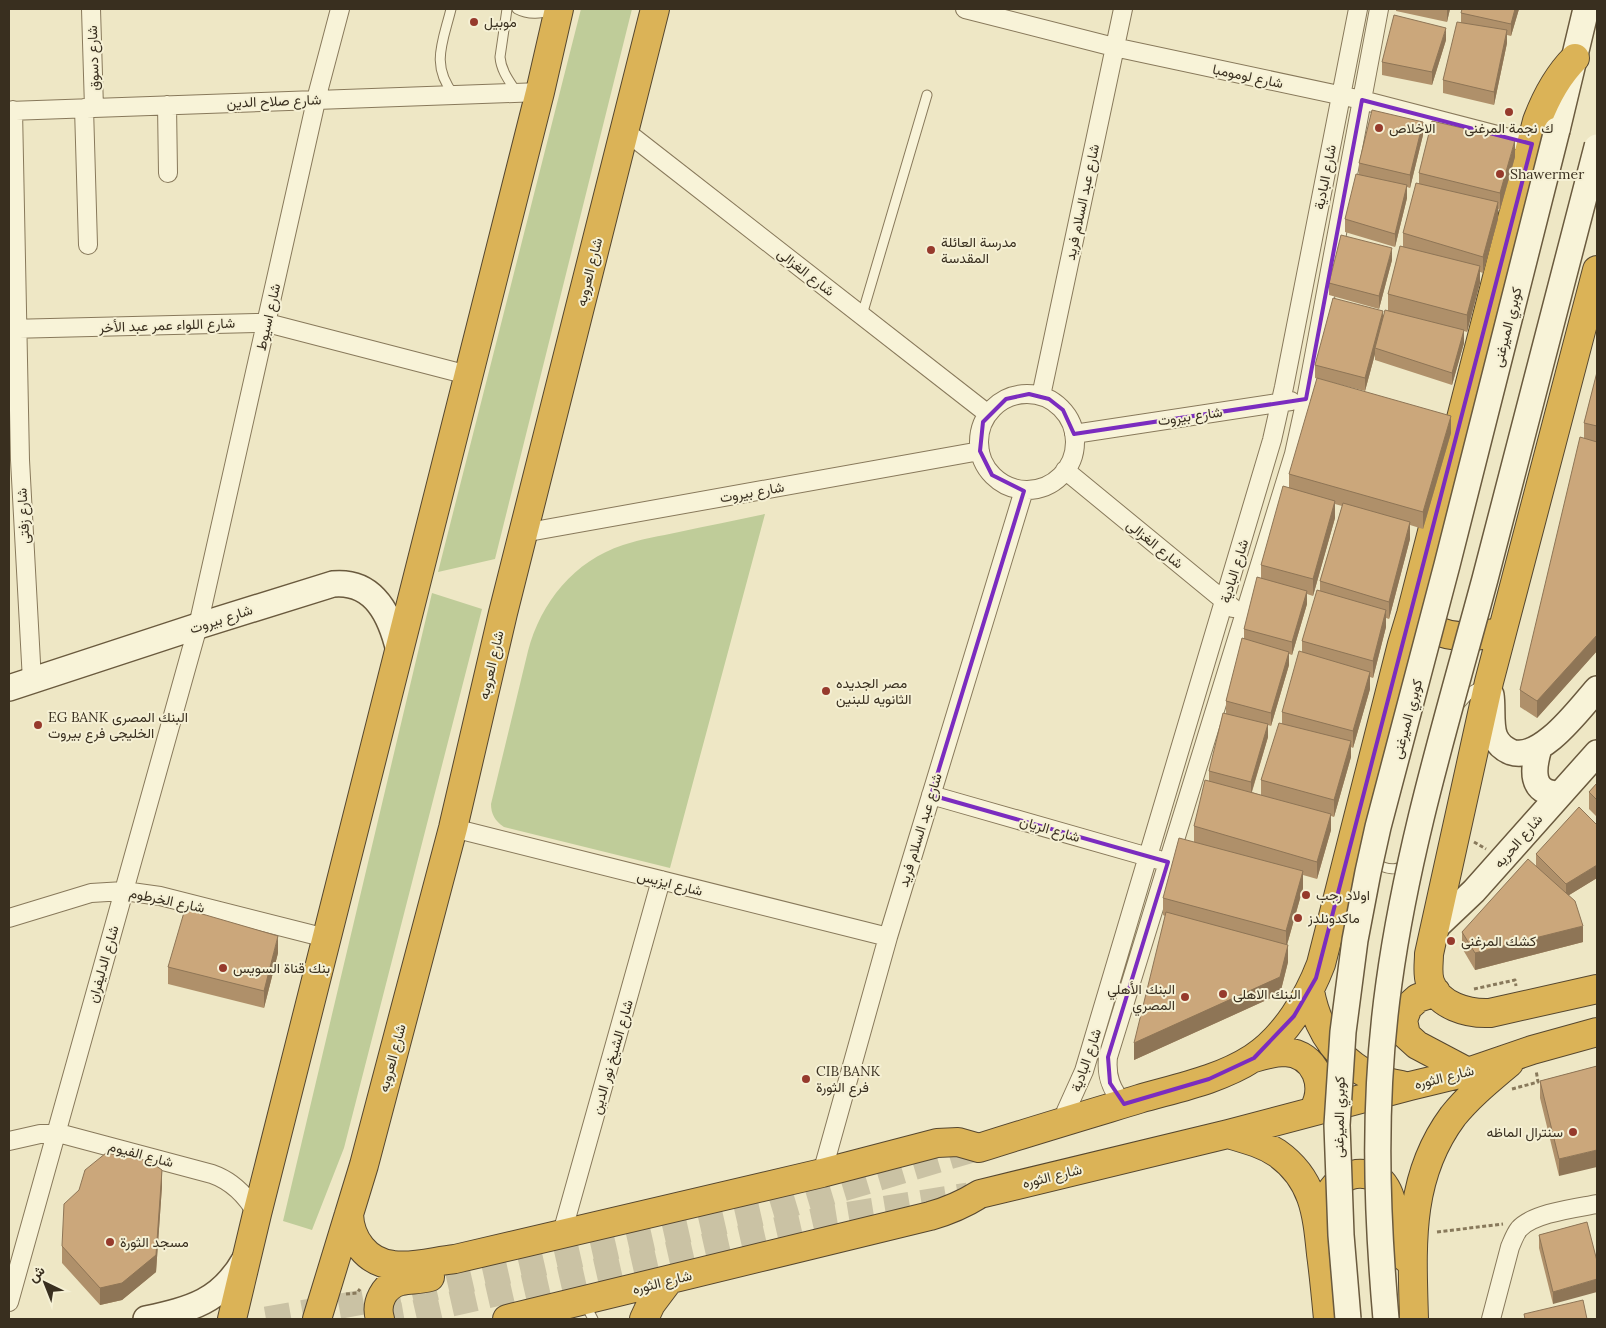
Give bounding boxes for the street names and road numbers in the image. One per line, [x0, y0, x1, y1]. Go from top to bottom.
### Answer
street label: شارع دسوق [83, 25, 105, 91]
street label: شارع لومومبا [1211, 60, 1285, 94]
street label: شارع صلاح الدين [226, 90, 322, 114]
street label: شارع عبد السلام فريد [1061, 142, 1105, 262]
street label: شارع البادية [1310, 143, 1342, 211]
street label: شارع العروبه [572, 236, 608, 309]
street label: شارع الغزالى [772, 244, 838, 302]
street label: شارع اسيوط [252, 282, 286, 353]
street label: كوبري الميرغنى [1488, 285, 1529, 370]
street label: شارع اللواء عمر عبد الأخر [98, 314, 235, 338]
street label: شارع بيروت [1156, 403, 1224, 431]
street label: شارع بيروت [718, 477, 786, 508]
street label: شارع زفتى [13, 487, 35, 545]
street label: شارع الغزالى [1122, 516, 1187, 574]
street label: شارع البادية [1216, 537, 1254, 606]
street label: شارع بيروت [187, 600, 255, 640]
street label: شارع العروبه [474, 629, 510, 702]
street label: كوبري الميرغنى [1388, 677, 1429, 762]
street label: شارع عبد السلام فريد [894, 771, 948, 890]
street label: شارع الحريه [1490, 810, 1548, 873]
street label: شارع الريان [1017, 812, 1082, 848]
street label: شارع ايزيس [635, 866, 705, 902]
street label: شارع الخرطوم [127, 883, 206, 919]
street label: شارع الدليفران [83, 923, 125, 1005]
street label: شارع الشيخ نور الدين [587, 998, 639, 1117]
street label: شارع العروبه [374, 1022, 412, 1095]
street label: شارع البادية [1067, 1026, 1107, 1095]
street label: شارع الثوره [1412, 1061, 1476, 1095]
street label: كوبري الميرغنى [1329, 1076, 1352, 1158]
street label: شارع الفيوم [106, 1137, 175, 1173]
street label: شارع الثوره [1020, 1160, 1084, 1194]
street label: شارع الثوره [630, 1266, 694, 1300]

